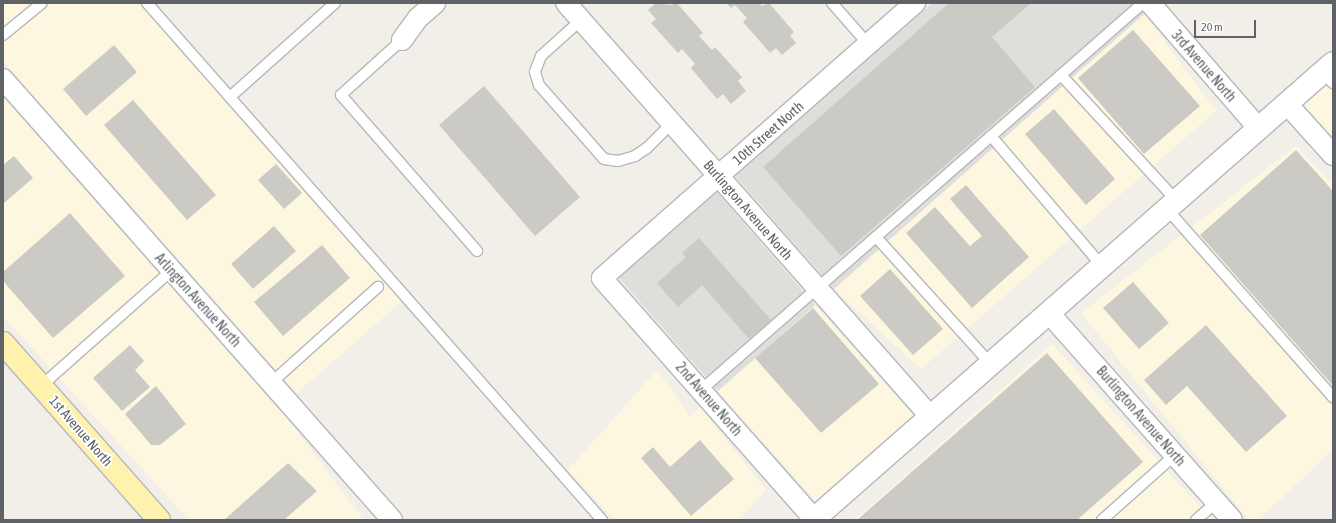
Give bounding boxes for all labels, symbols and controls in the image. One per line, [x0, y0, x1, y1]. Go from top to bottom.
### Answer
scale bar [1196, 12, 1258, 38]
text: 20 m [1201, 20, 1223, 34]
street label: 3rd Avenue North [1168, 27, 1240, 105]
street label: 10th Street North [729, 98, 807, 168]
street label: Burlington Avenue North [700, 157, 796, 263]
street label: Arlington Avenue North [152, 250, 244, 350]
street label: 2nd Avenue North [672, 359, 746, 439]
street label: Burlington Avenue North [1093, 363, 1189, 469]
street label: 1st Avenue North [46, 392, 116, 470]

